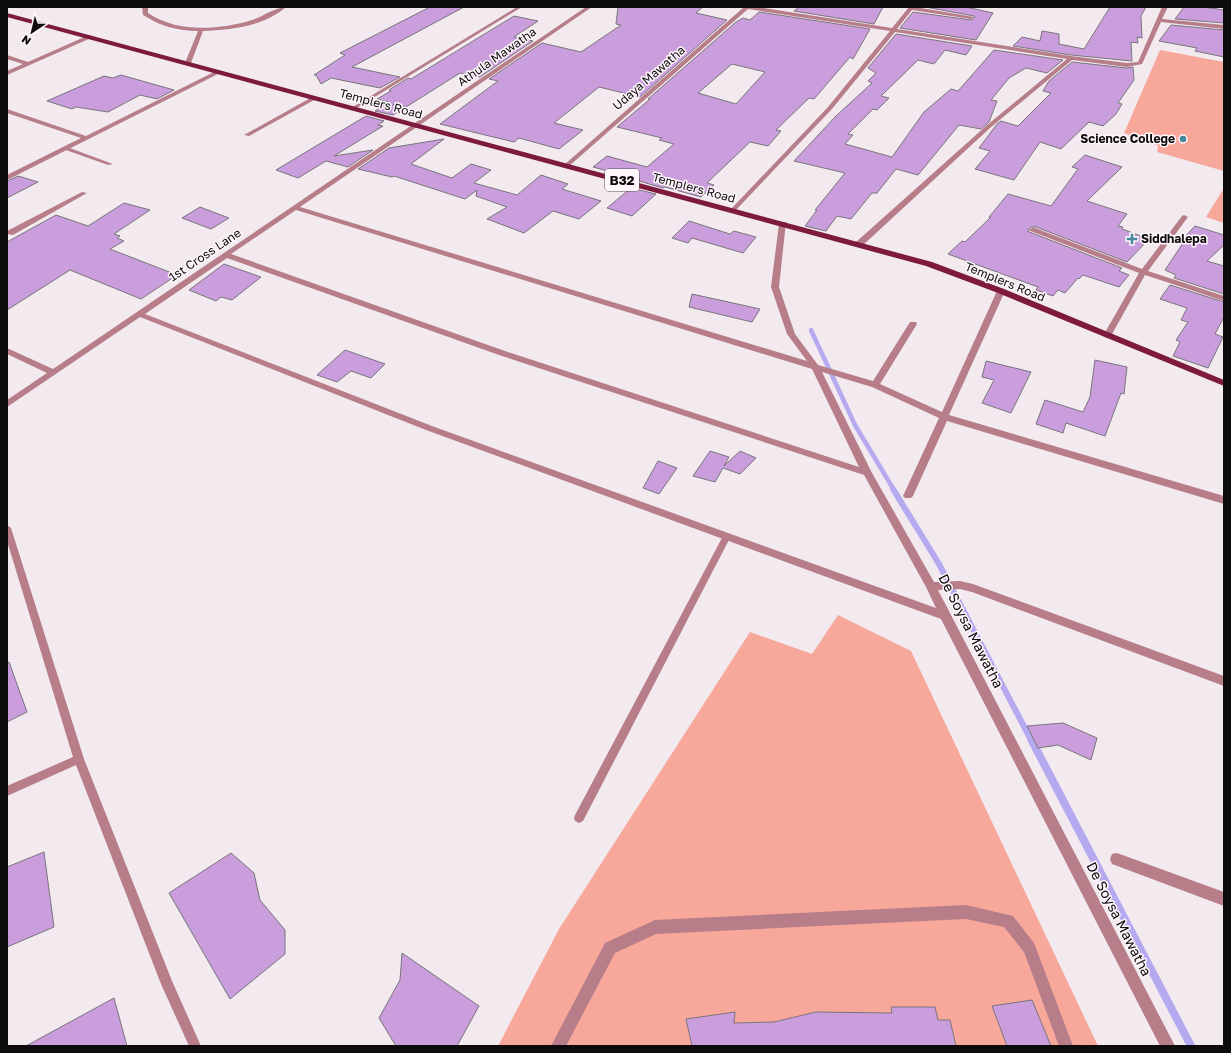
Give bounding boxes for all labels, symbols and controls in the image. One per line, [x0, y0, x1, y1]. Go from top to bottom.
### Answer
north arrow [12, 12, 52, 52]
street label: Athula Mawatha [454, 24, 539, 89]
text: N [19, 33, 33, 48]
street label: Udaya Mawatha [609, 42, 688, 113]
street label: Templers Road [338, 85, 424, 122]
place label: Science College [1080, 131, 1175, 146]
marker: Science College [1178, 134, 1188, 144]
road number: B32 [605, 169, 639, 191]
street label: Templers Road [651, 169, 737, 206]
street label: 1st Cross Lane [166, 225, 244, 284]
place label: Siddhalepa [1141, 231, 1207, 246]
marker: Siddhalepa [1126, 233, 1138, 245]
street label: Templers Road [963, 259, 1048, 304]
street label: De Soysa Mawatha [935, 571, 1008, 691]
street label: De Soysa Mawatha [1083, 859, 1156, 979]

